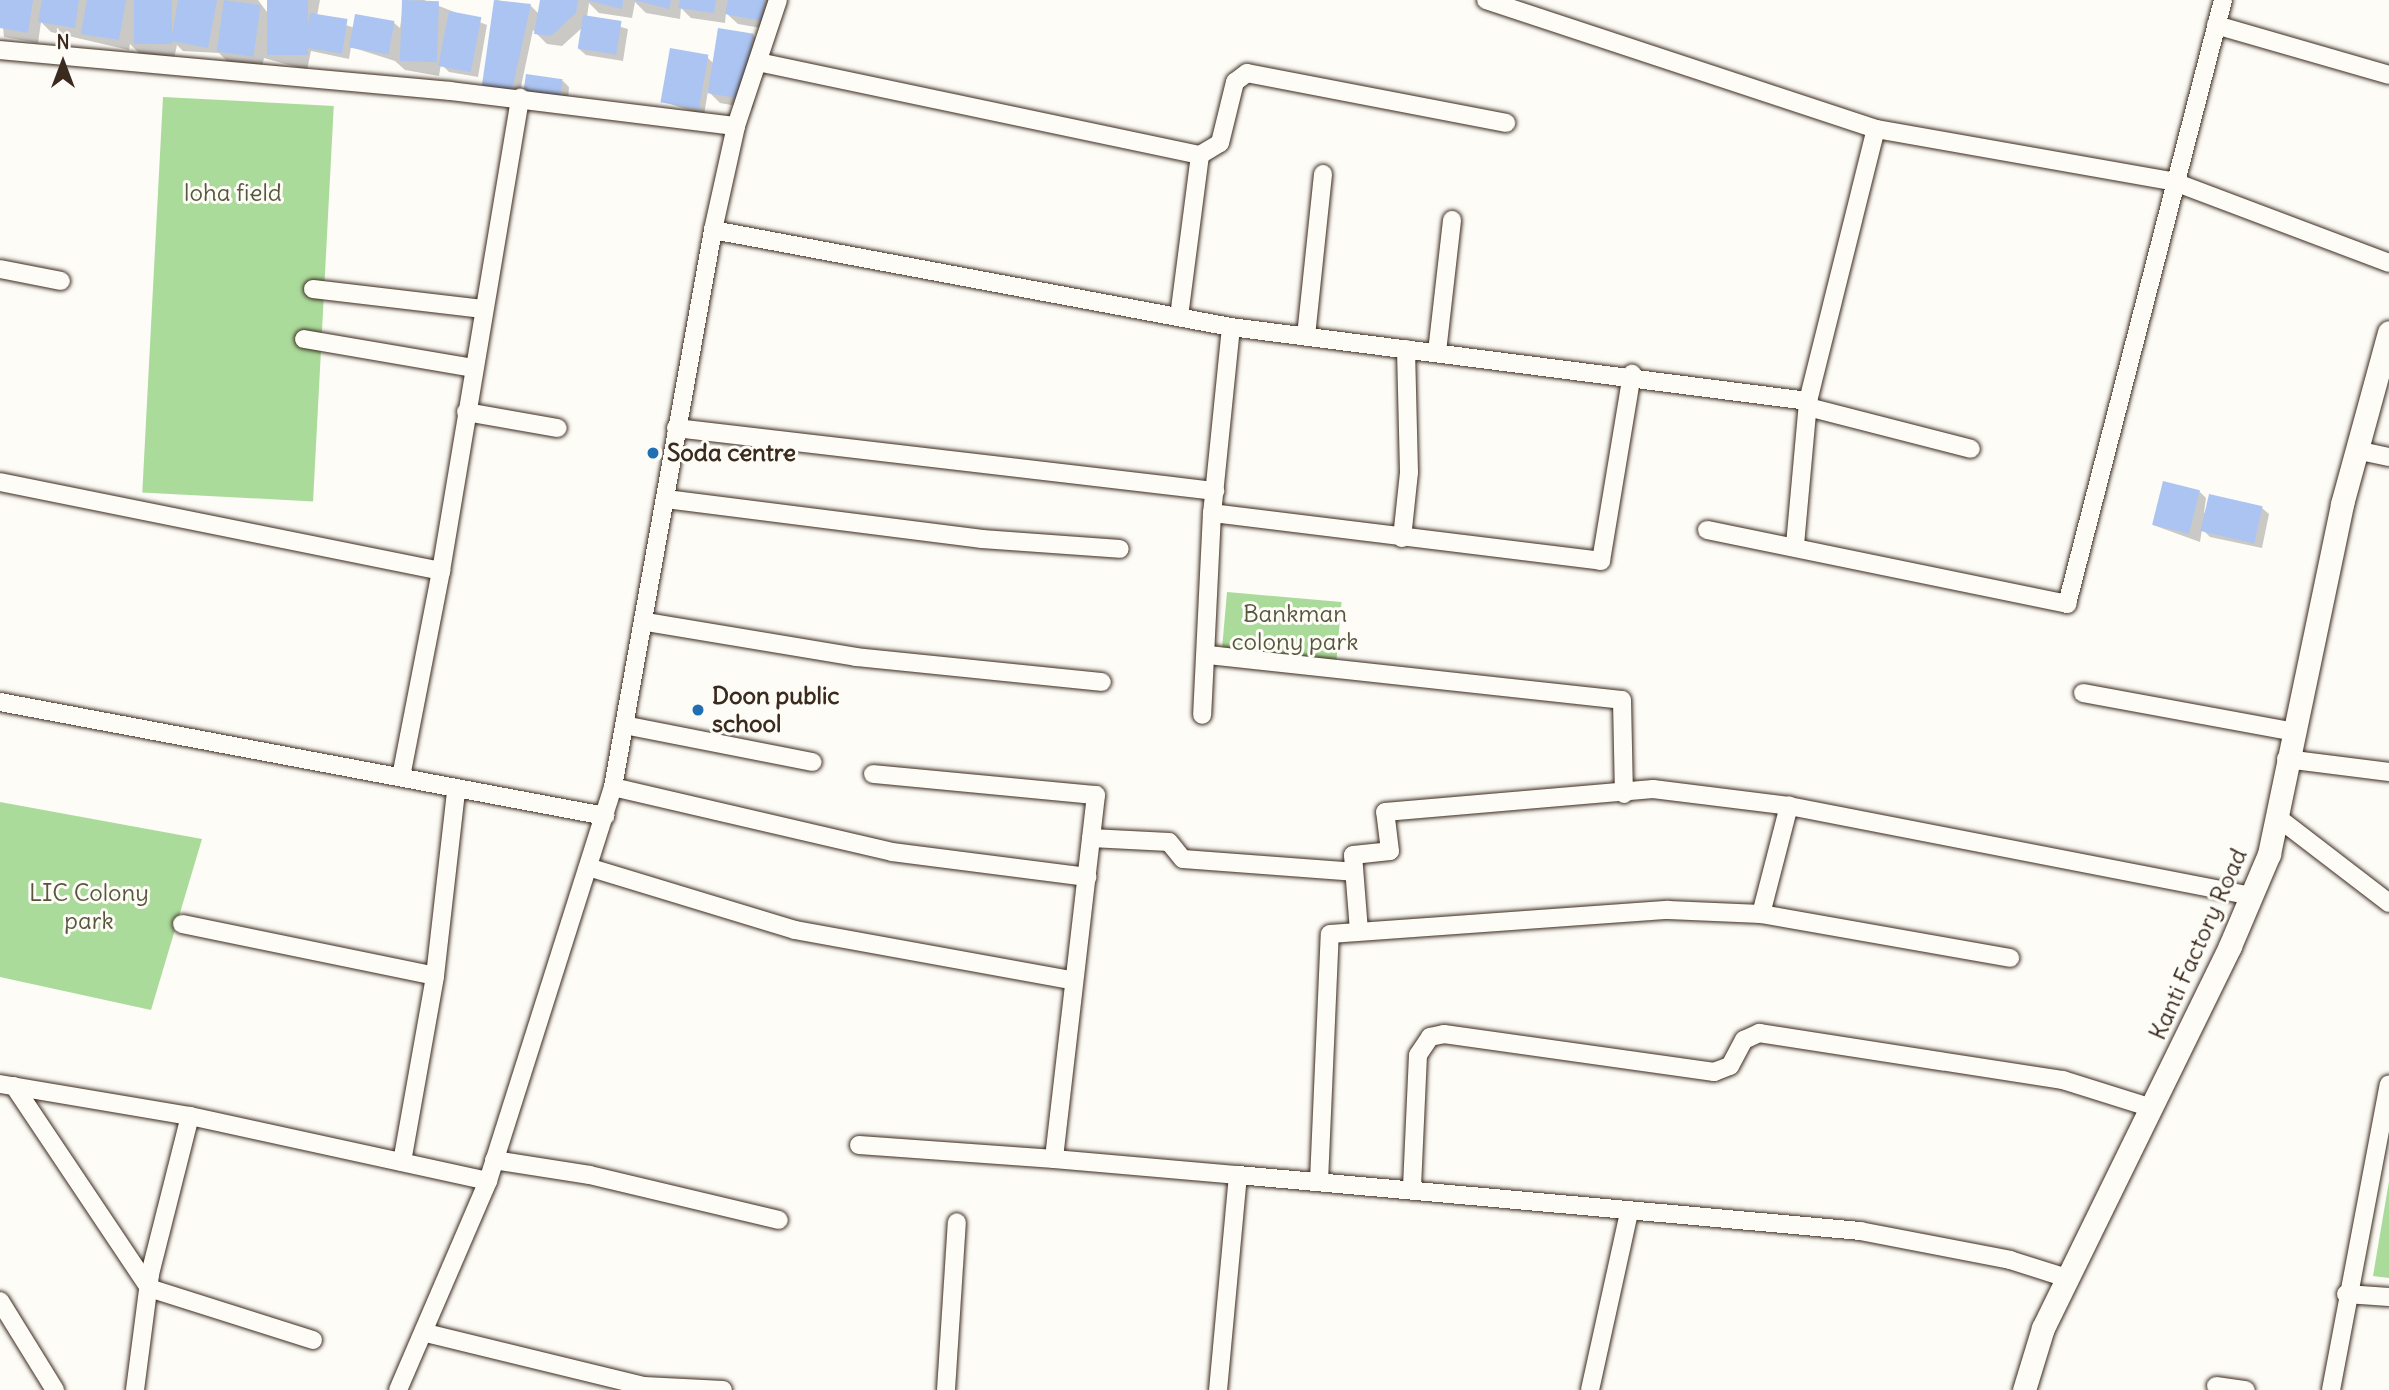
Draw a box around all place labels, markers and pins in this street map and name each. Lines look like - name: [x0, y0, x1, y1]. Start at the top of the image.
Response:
- place label: Soda centre: [667, 439, 796, 467]
- marker: Soda centre: [645, 445, 661, 461]
- place label: Doon public school: [712, 682, 840, 738]
- marker: Doon public school: [690, 702, 706, 718]

